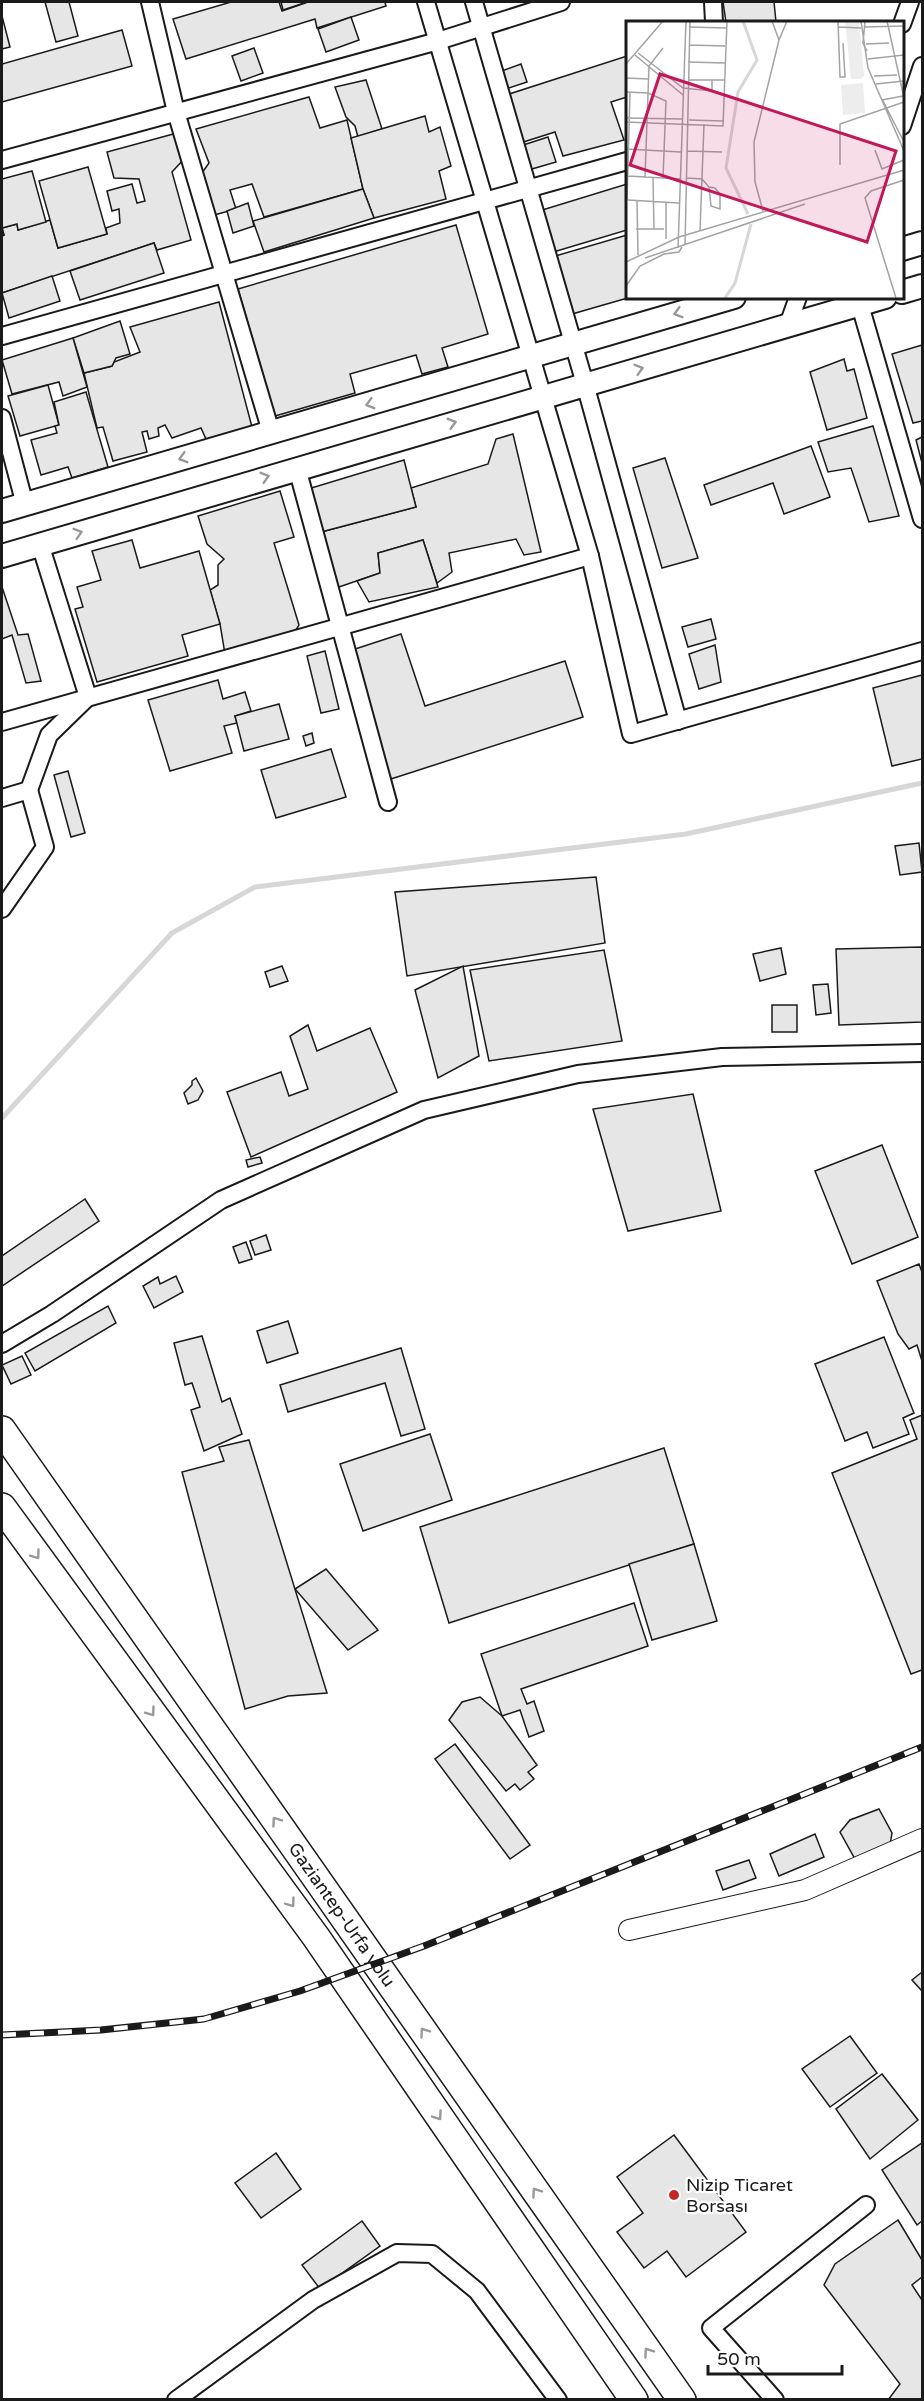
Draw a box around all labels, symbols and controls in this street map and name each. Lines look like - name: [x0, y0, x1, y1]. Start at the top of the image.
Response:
- inset map: [626, 21, 903, 298]
- one-way arrow: [673, 306, 684, 318]
- one-way arrow: [633, 364, 644, 376]
- one-way arrow: [365, 397, 376, 409]
- one-way arrow: [446, 418, 457, 430]
- one-way arrow: [178, 451, 189, 463]
- one-way arrow: [259, 472, 270, 484]
- one-way arrow: [72, 528, 83, 540]
- one-way arrow: [29, 1548, 40, 1559]
- one-way arrow: [144, 1706, 155, 1717]
- one-way arrow: [272, 1817, 283, 1828]
- street label: Gaziantep-Urfa yolu: [284, 1838, 400, 1991]
- one-way arrow: [284, 1897, 295, 1908]
- one-way arrow: [420, 2028, 431, 2039]
- one-way arrow: [431, 2109, 442, 2120]
- place label: Nizip Ticaret Borsası: [686, 2174, 793, 2217]
- one-way arrow: [532, 2188, 543, 2199]
- marker: Nizip Ticaret Borsası: [667, 2188, 681, 2202]
- scale bar: [708, 2338, 842, 2376]
- one-way arrow: [644, 2347, 655, 2358]
- text: 50 m: [717, 2348, 761, 2370]

